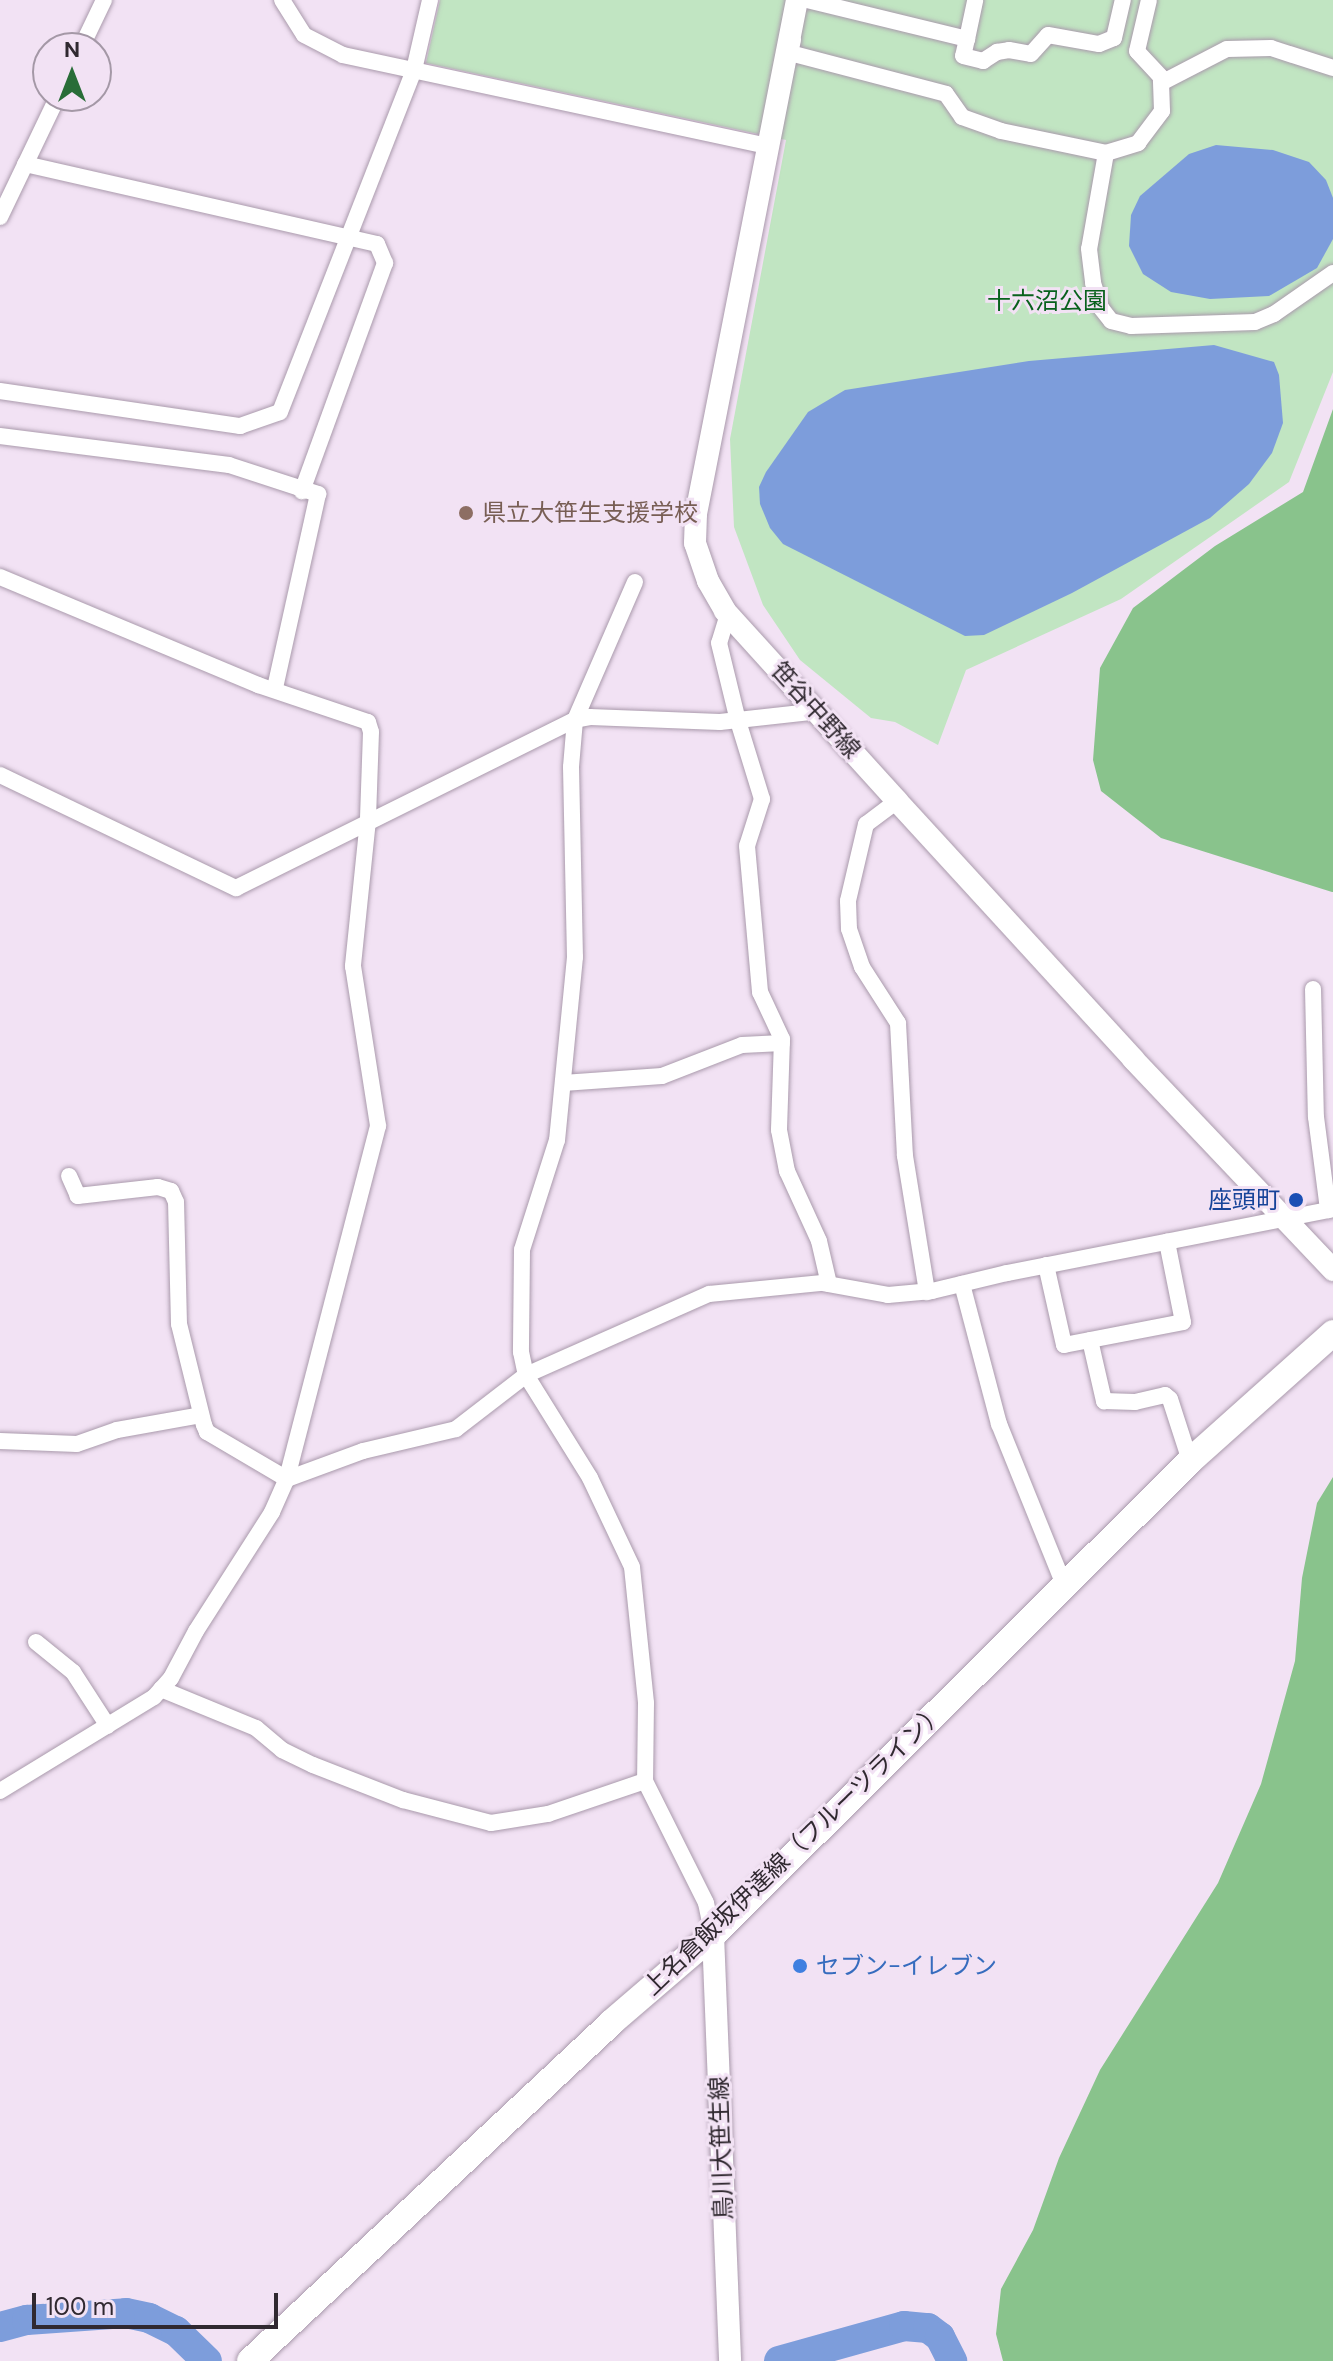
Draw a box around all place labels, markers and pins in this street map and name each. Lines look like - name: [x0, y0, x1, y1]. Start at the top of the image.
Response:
- place label: 県立大笹生支援学校: [482, 499, 698, 527]
- marker: 県立大笹生支援学校: [457, 504, 475, 522]
- place label: 座頭町: [1208, 1186, 1280, 1214]
- marker: 座頭町: [1287, 1191, 1305, 1209]
- place label: セブン-イレブン: [816, 1952, 997, 1980]
- marker: セブン-イレブン: [791, 1957, 809, 1975]

